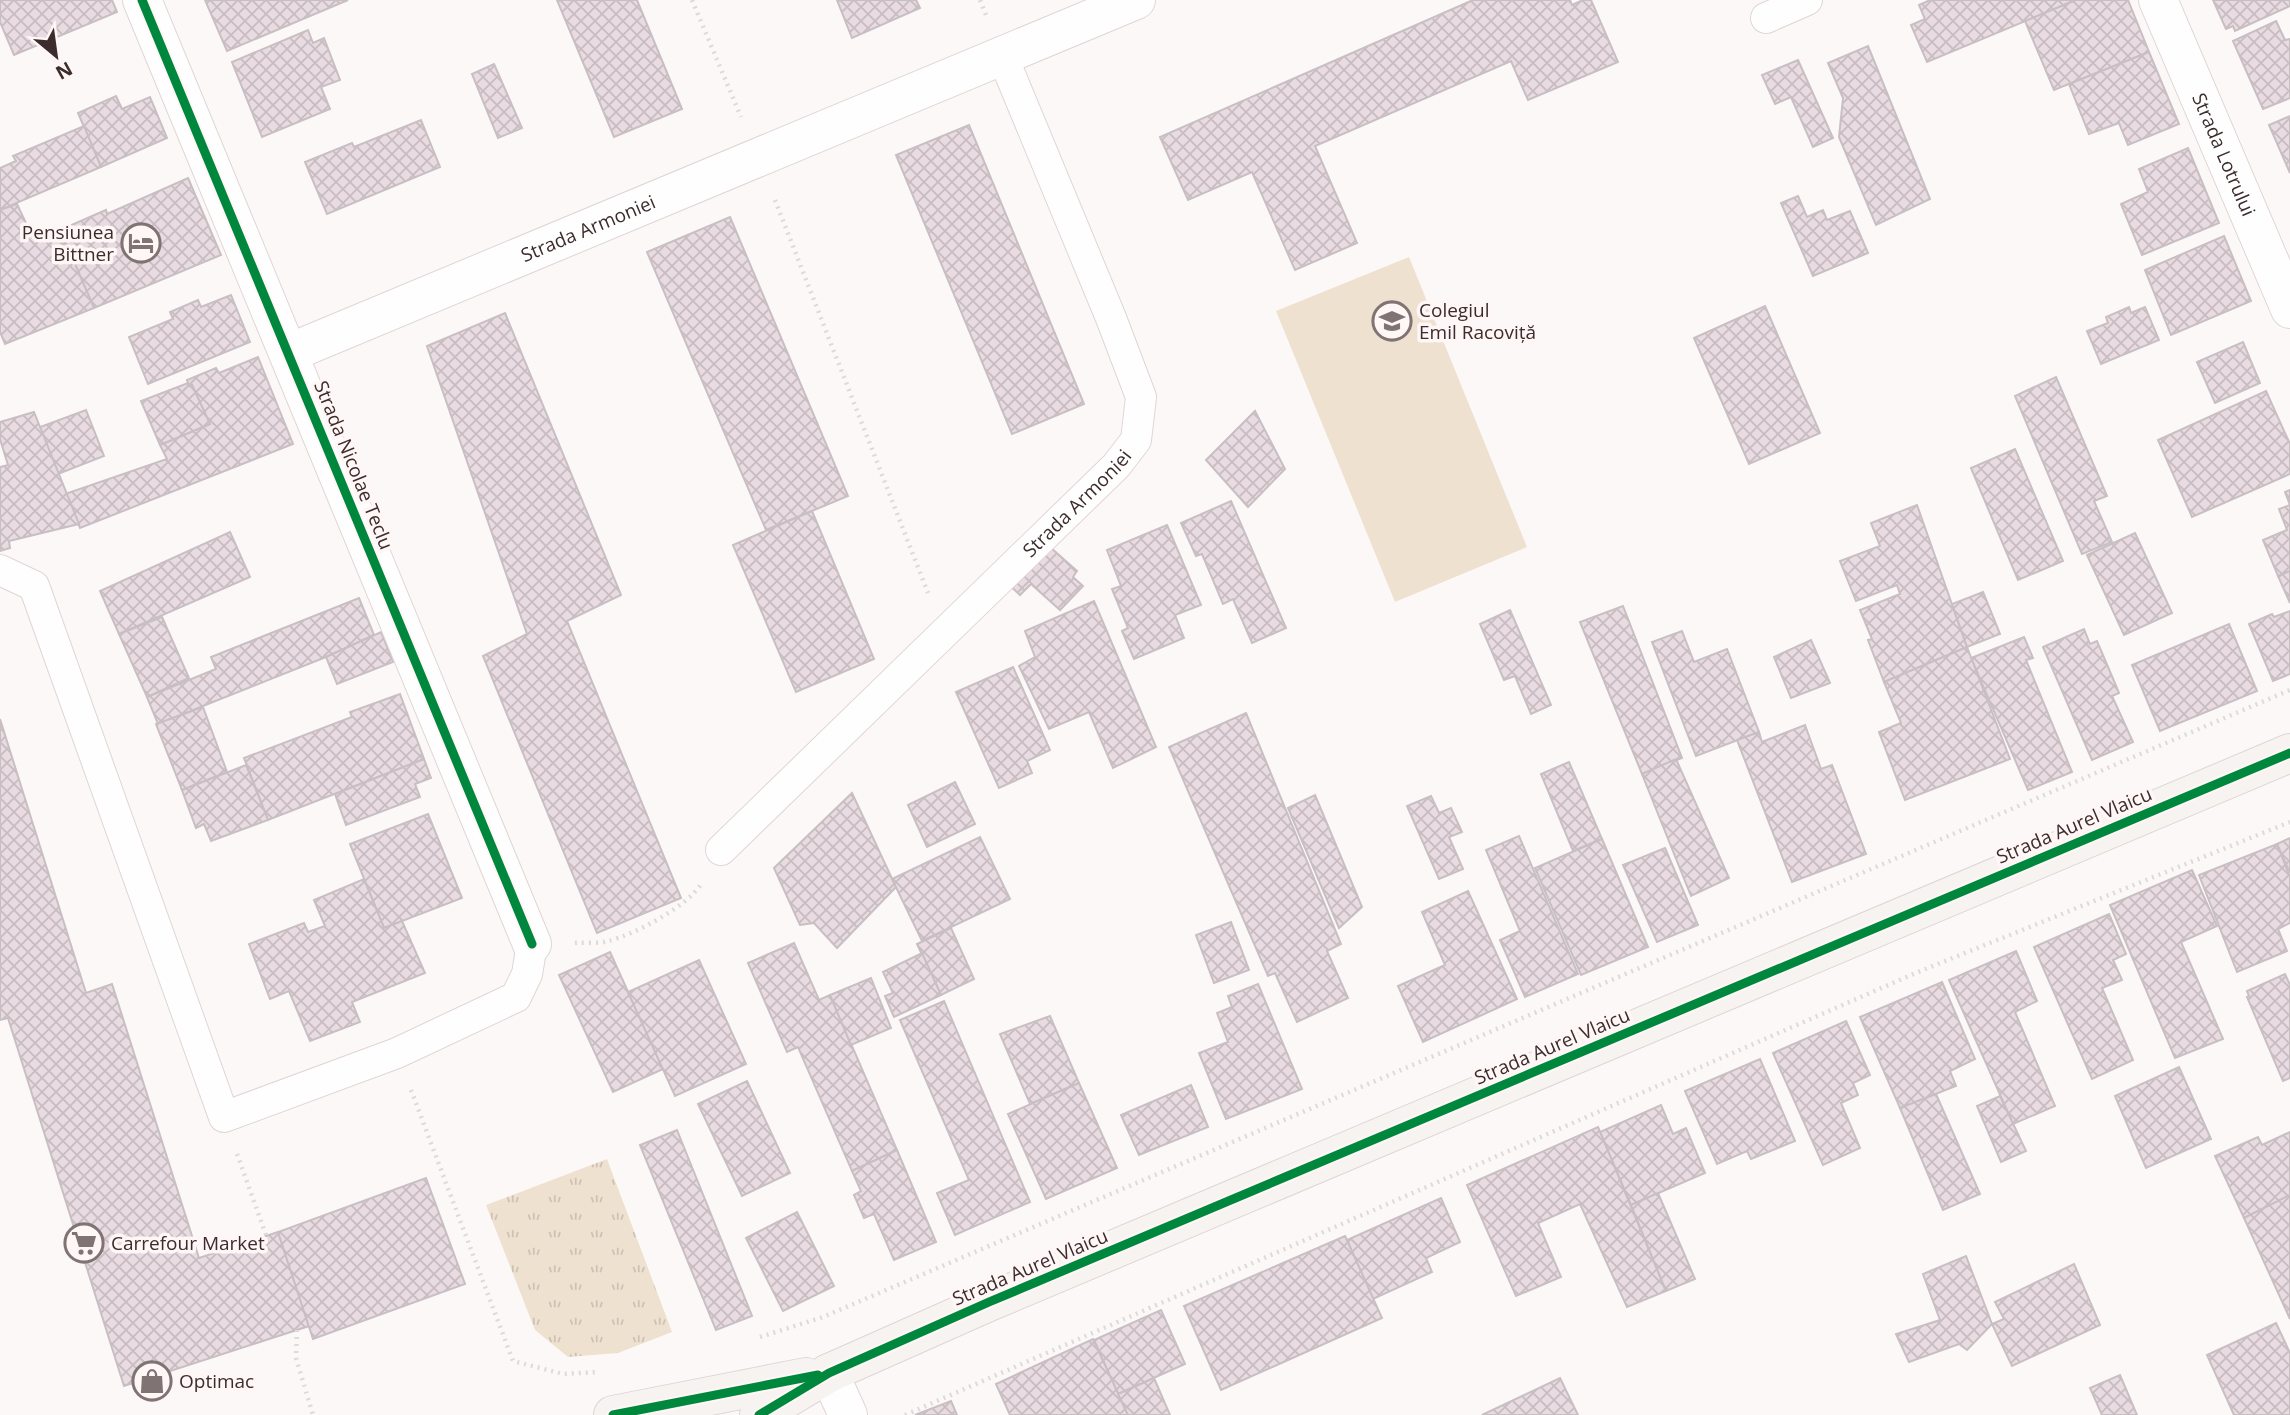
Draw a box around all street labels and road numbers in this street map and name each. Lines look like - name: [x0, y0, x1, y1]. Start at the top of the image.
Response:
- street label: Strada Lotrului: [2186, 89, 2262, 220]
- street label: Strada Armoniei: [517, 189, 659, 268]
- street label: Strada Nicolae Teclu: [308, 377, 400, 553]
- street label: Strada Armoniei: [1017, 444, 1137, 563]
- street label: Strada Aurel Vlaicu: [1992, 780, 2156, 870]
- street label: Strada Aurel Vlaicu: [1470, 1001, 1634, 1091]
- street label: Strada Aurel Vlaicu: [948, 1222, 1112, 1312]

